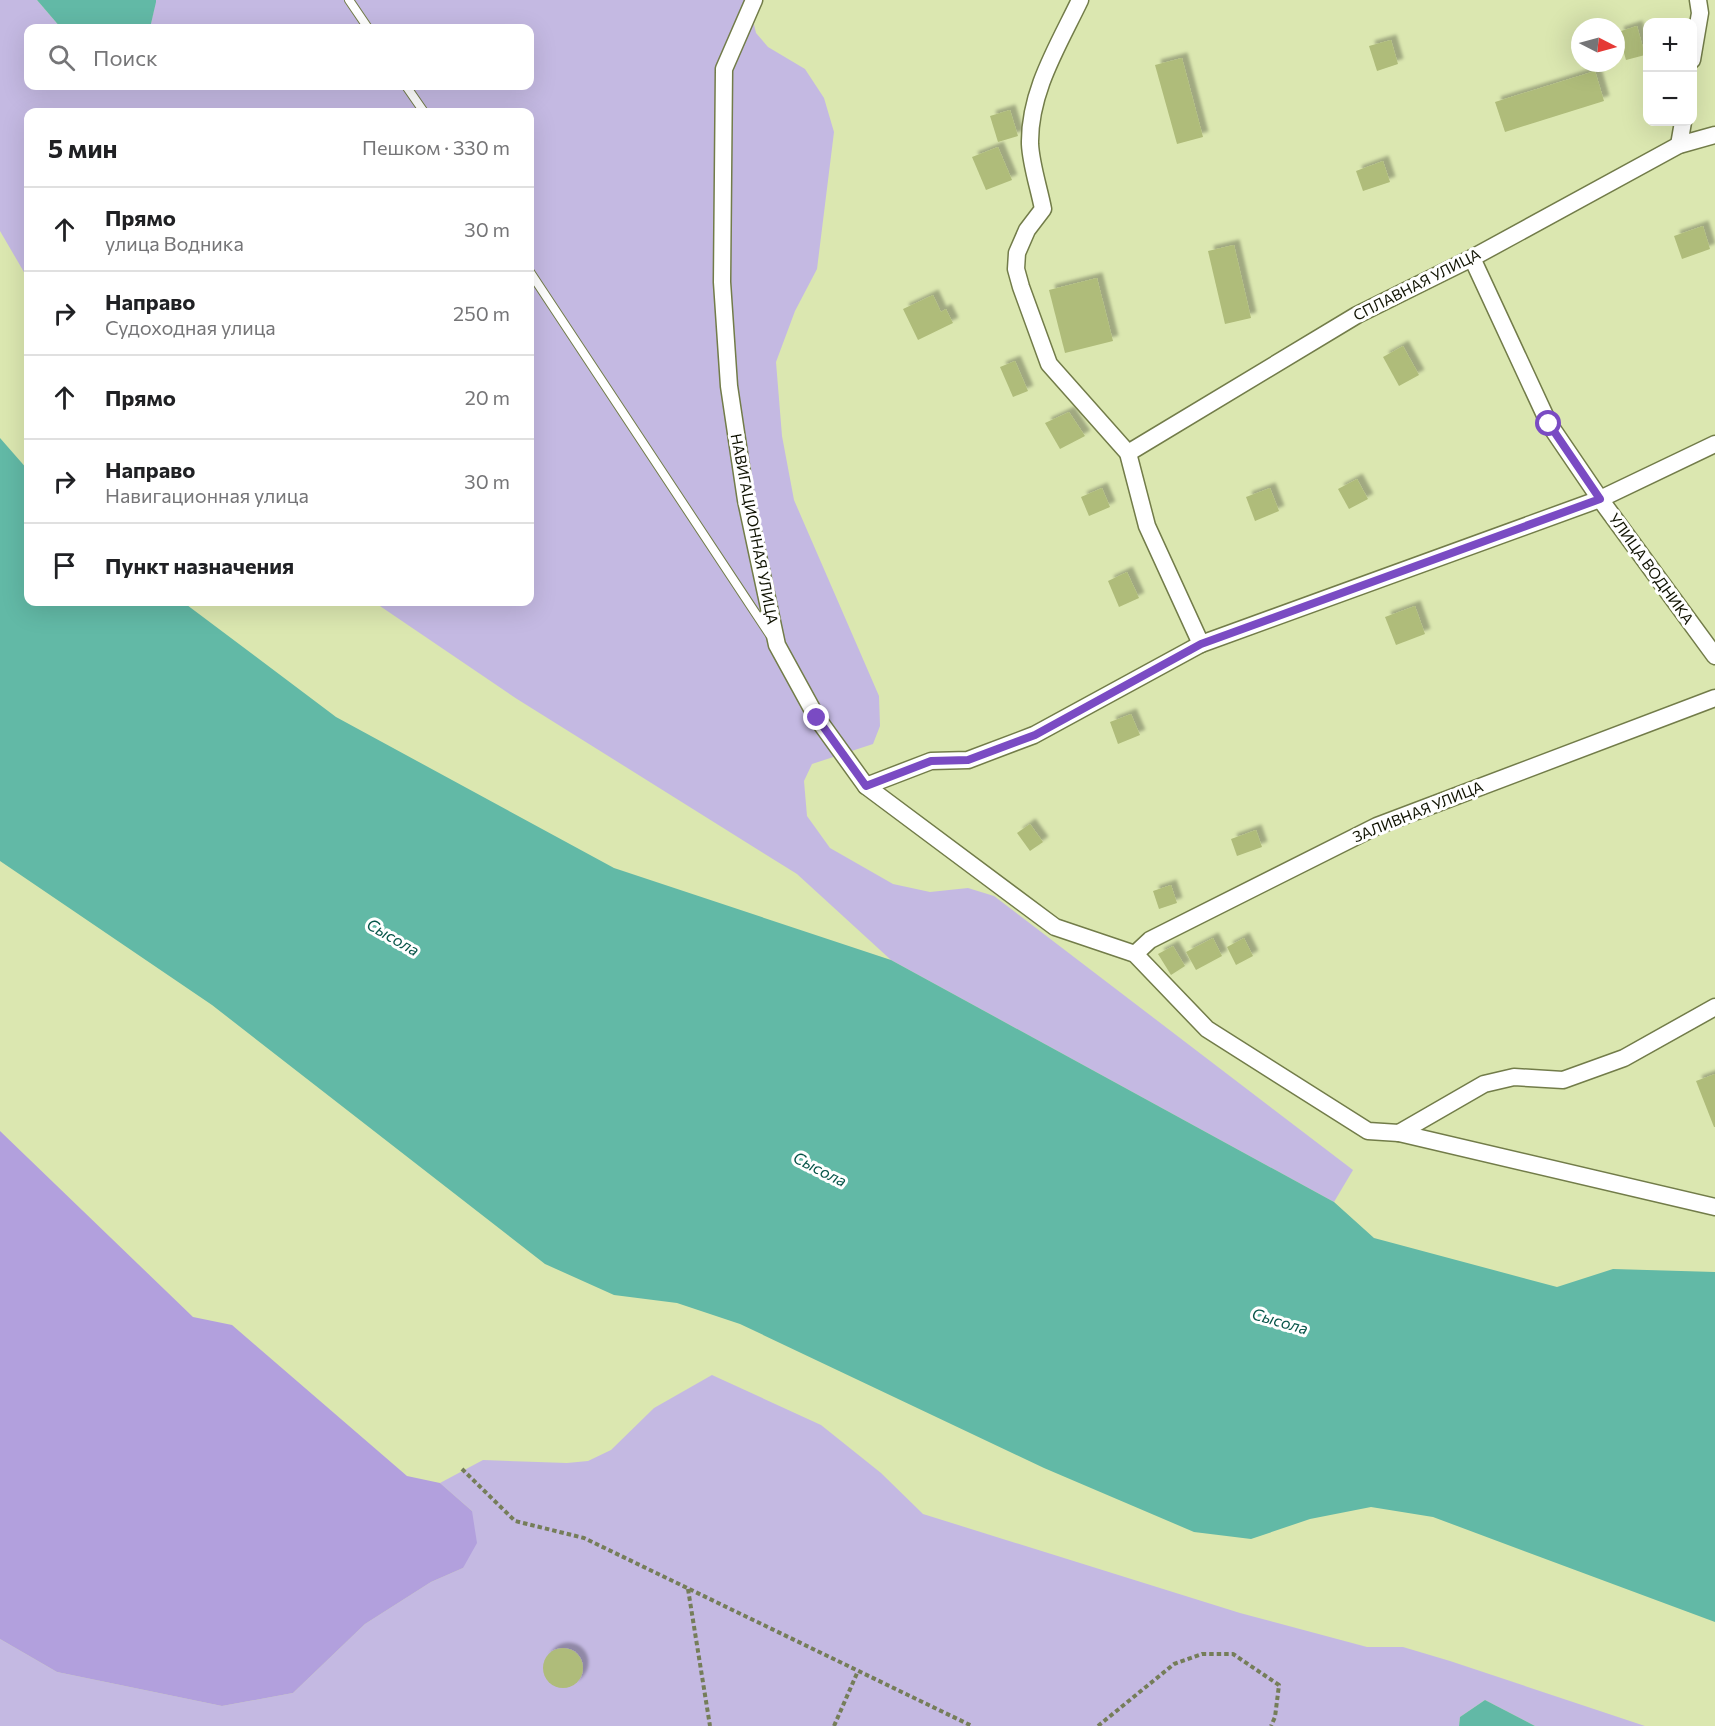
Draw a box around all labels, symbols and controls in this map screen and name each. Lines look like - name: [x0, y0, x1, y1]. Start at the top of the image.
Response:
- north arrow: [1571, 18, 1625, 72]
- map controls: [1643, 18, 1697, 126]
- button: +: [1643, 18, 1697, 72]
- search box: [24, 24, 534, 90]
- icon: search: [45, 41, 78, 74]
- text: Поиск: [93, 44, 158, 71]
- button: −: [1643, 72, 1697, 126]
- text: 5 мин: [48, 132, 118, 163]
- text: Пешком · 330 m: [362, 135, 510, 159]
- text: Прямо: [105, 204, 176, 231]
- icon: ahead: [48, 213, 81, 246]
- text: 30 m: [464, 217, 510, 241]
- text: улица Водника: [105, 231, 244, 255]
- street label: СПЛАВНАЯ УЛИЦА: [1350, 244, 1483, 324]
- text: Направо: [105, 288, 195, 315]
- icon: right: [48, 297, 81, 330]
- text: 250 m: [453, 301, 510, 325]
- text: Судоходная улица: [105, 315, 276, 339]
- icon: ahead: [48, 381, 81, 414]
- text: Прямо: [105, 384, 176, 411]
- text: 20 m: [465, 385, 510, 409]
- route start: [1535, 410, 1561, 436]
- street label: НАВИГАЦИОННАЯ УЛИЦА: [728, 432, 782, 626]
- text: Направо: [105, 456, 195, 483]
- icon: right: [48, 465, 81, 498]
- text: 30 m: [464, 469, 510, 493]
- text: Навигационная улица: [105, 483, 309, 507]
- street label: УЛИЦА ВОДНИКА: [1606, 510, 1698, 627]
- icon: arrive: [48, 549, 81, 582]
- text: Пункт назначения: [105, 552, 294, 579]
- route end: [803, 704, 829, 730]
- street label: ЗАЛИВНАЯ УЛИЦА: [1350, 777, 1485, 845]
- water label: Сысола: [364, 914, 423, 959]
- water label: Сысола: [790, 1147, 850, 1190]
- water label: Сысола: [1250, 1303, 1310, 1338]

